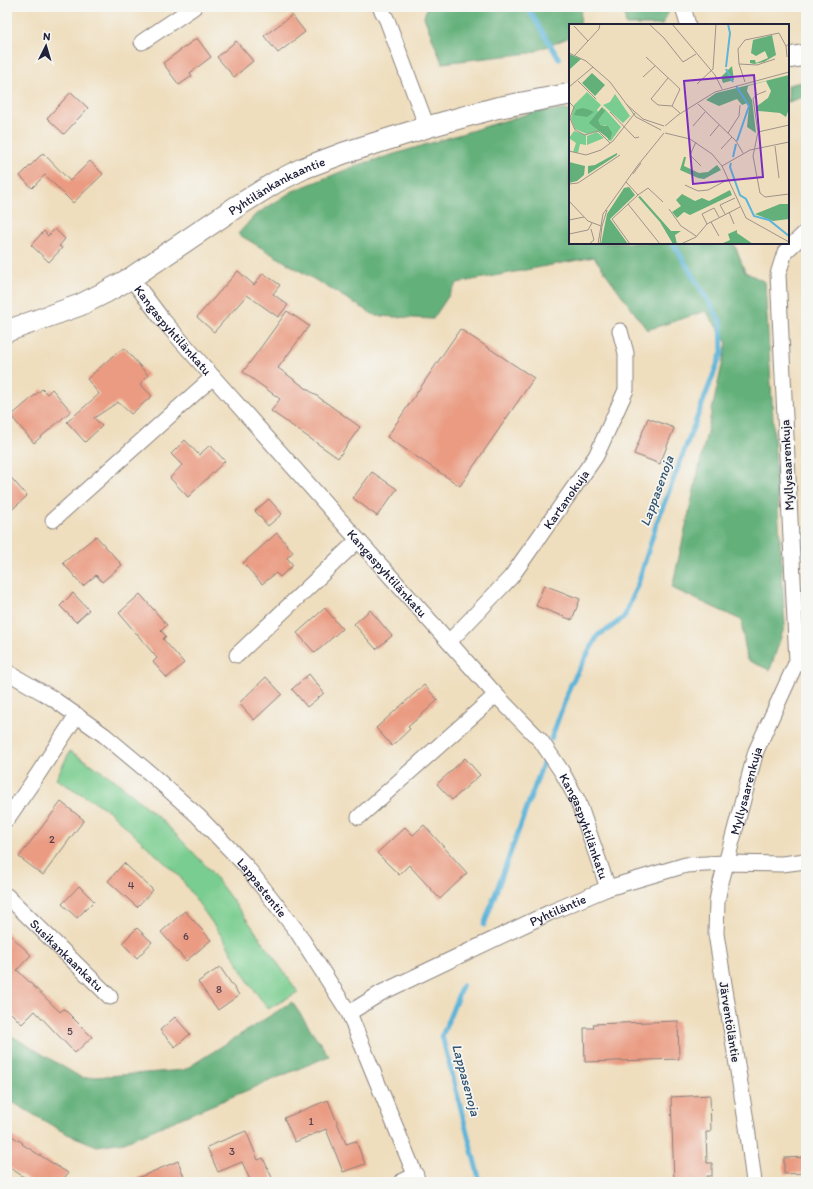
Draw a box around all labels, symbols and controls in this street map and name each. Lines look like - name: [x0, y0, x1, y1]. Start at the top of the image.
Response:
- inset map: [569, 24, 789, 244]
- north arrow: [26, 26, 66, 66]
- text: N: [43, 30, 51, 43]
- street label: Pyhtilänkankaantie: [225, 153, 327, 218]
- street label: Kangaspyhtilänkatu: [131, 282, 215, 378]
- street label: Myllysaarenkuja: [777, 419, 797, 511]
- water label: Lappasenoja: [636, 452, 678, 529]
- street label: Kartanokuja: [540, 466, 592, 532]
- street label: Kangaspyhtilänkatu: [344, 526, 431, 620]
- street label: Myllysaarenkuja: [726, 743, 765, 836]
- street label: Kangaspyhtilänkatu: [557, 771, 612, 881]
- house number: 2: [49, 833, 55, 846]
- street label: Lappastentie: [234, 854, 290, 920]
- house number: 4: [128, 879, 135, 892]
- street label: Pyhtiläntie: [527, 891, 588, 929]
- street label: Susikankaankatu: [27, 916, 107, 994]
- house number: 6: [183, 930, 189, 943]
- street label: Järventöläntie: [716, 981, 744, 1063]
- house number: 8: [216, 983, 222, 996]
- house number: 5: [67, 1025, 73, 1038]
- water label: Lappasenoja: [448, 1042, 484, 1119]
- house number: 1: [308, 1115, 314, 1128]
- house number: 3: [229, 1145, 235, 1158]

